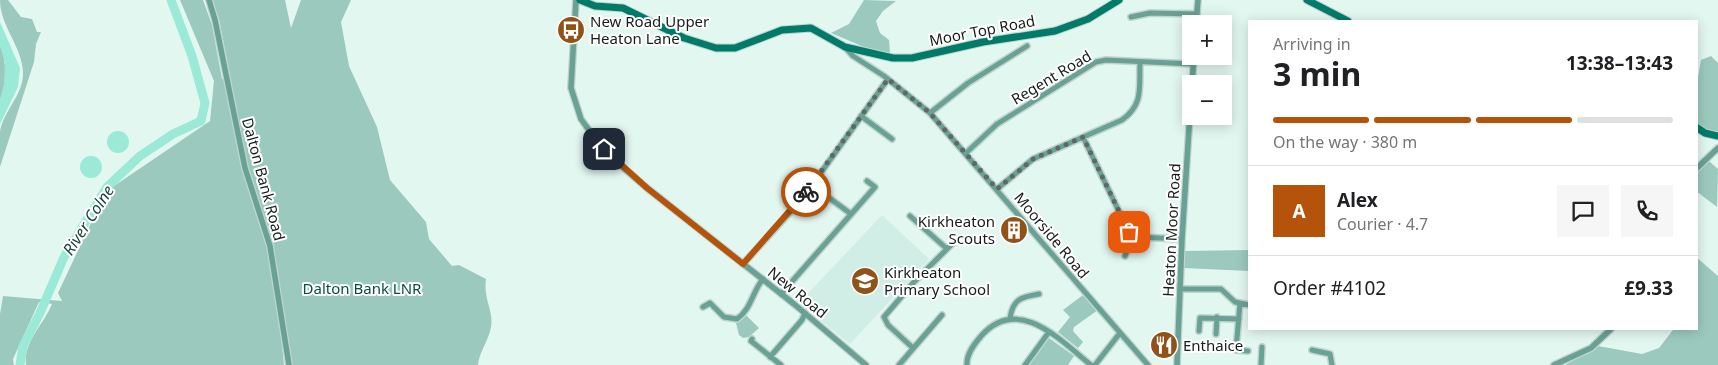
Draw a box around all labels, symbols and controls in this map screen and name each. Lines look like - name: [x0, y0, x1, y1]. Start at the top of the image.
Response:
- street label: Moor Top Road: [927, 10, 1037, 50]
- place label: New Road Upper Heaton Lane: [590, 11, 709, 48]
- bus stop icon: New Road Upper Heaton Lane: [556, 15, 586, 45]
- map controls: [1182, 15, 1232, 125]
- button: +: [1182, 15, 1232, 65]
- text: Arriving in: [1273, 33, 1351, 55]
- street label: Regent Road: [1007, 45, 1095, 109]
- text: 13:38–13:43: [1566, 50, 1673, 76]
- text: 3 min: [1273, 52, 1361, 95]
- button: −: [1182, 75, 1232, 125]
- street label: Dalton Bank Road: [238, 115, 290, 243]
- pin: [583, 128, 625, 170]
- text: On the way · 380 m: [1273, 131, 1417, 153]
- icon: home: [590, 135, 618, 163]
- street label: Heaton Moor Road: [1158, 163, 1184, 297]
- courier: [781, 167, 831, 217]
- icon: bike: [792, 178, 820, 206]
- water label: River Colne: [57, 181, 119, 259]
- button: chat: [1557, 185, 1609, 237]
- button: phone: [1621, 185, 1673, 237]
- text: Alex: [1337, 187, 1378, 213]
- street label: Moorside Road: [1010, 188, 1094, 282]
- text: A: [1292, 198, 1306, 224]
- place label: Kirkheaton Scouts: [918, 211, 995, 248]
- pin: [1108, 211, 1150, 253]
- text: Courier · 4.7: [1337, 213, 1428, 235]
- building icon: Kirkheaton Scouts: [999, 215, 1029, 245]
- icon: bag: [1115, 218, 1143, 246]
- street label: New Road: [764, 262, 832, 322]
- place label: Kirkheaton Primary School: [884, 262, 990, 299]
- school or university icon: Kirkheaton Primary School: [850, 266, 880, 296]
- text: Order #4102: [1273, 275, 1386, 301]
- text: £9.33: [1624, 275, 1673, 301]
- park label: Dalton Bank LNR: [303, 278, 422, 298]
- restaurant icon: Enthaice: [1149, 330, 1179, 360]
- place label: Enthaice: [1183, 335, 1243, 355]

